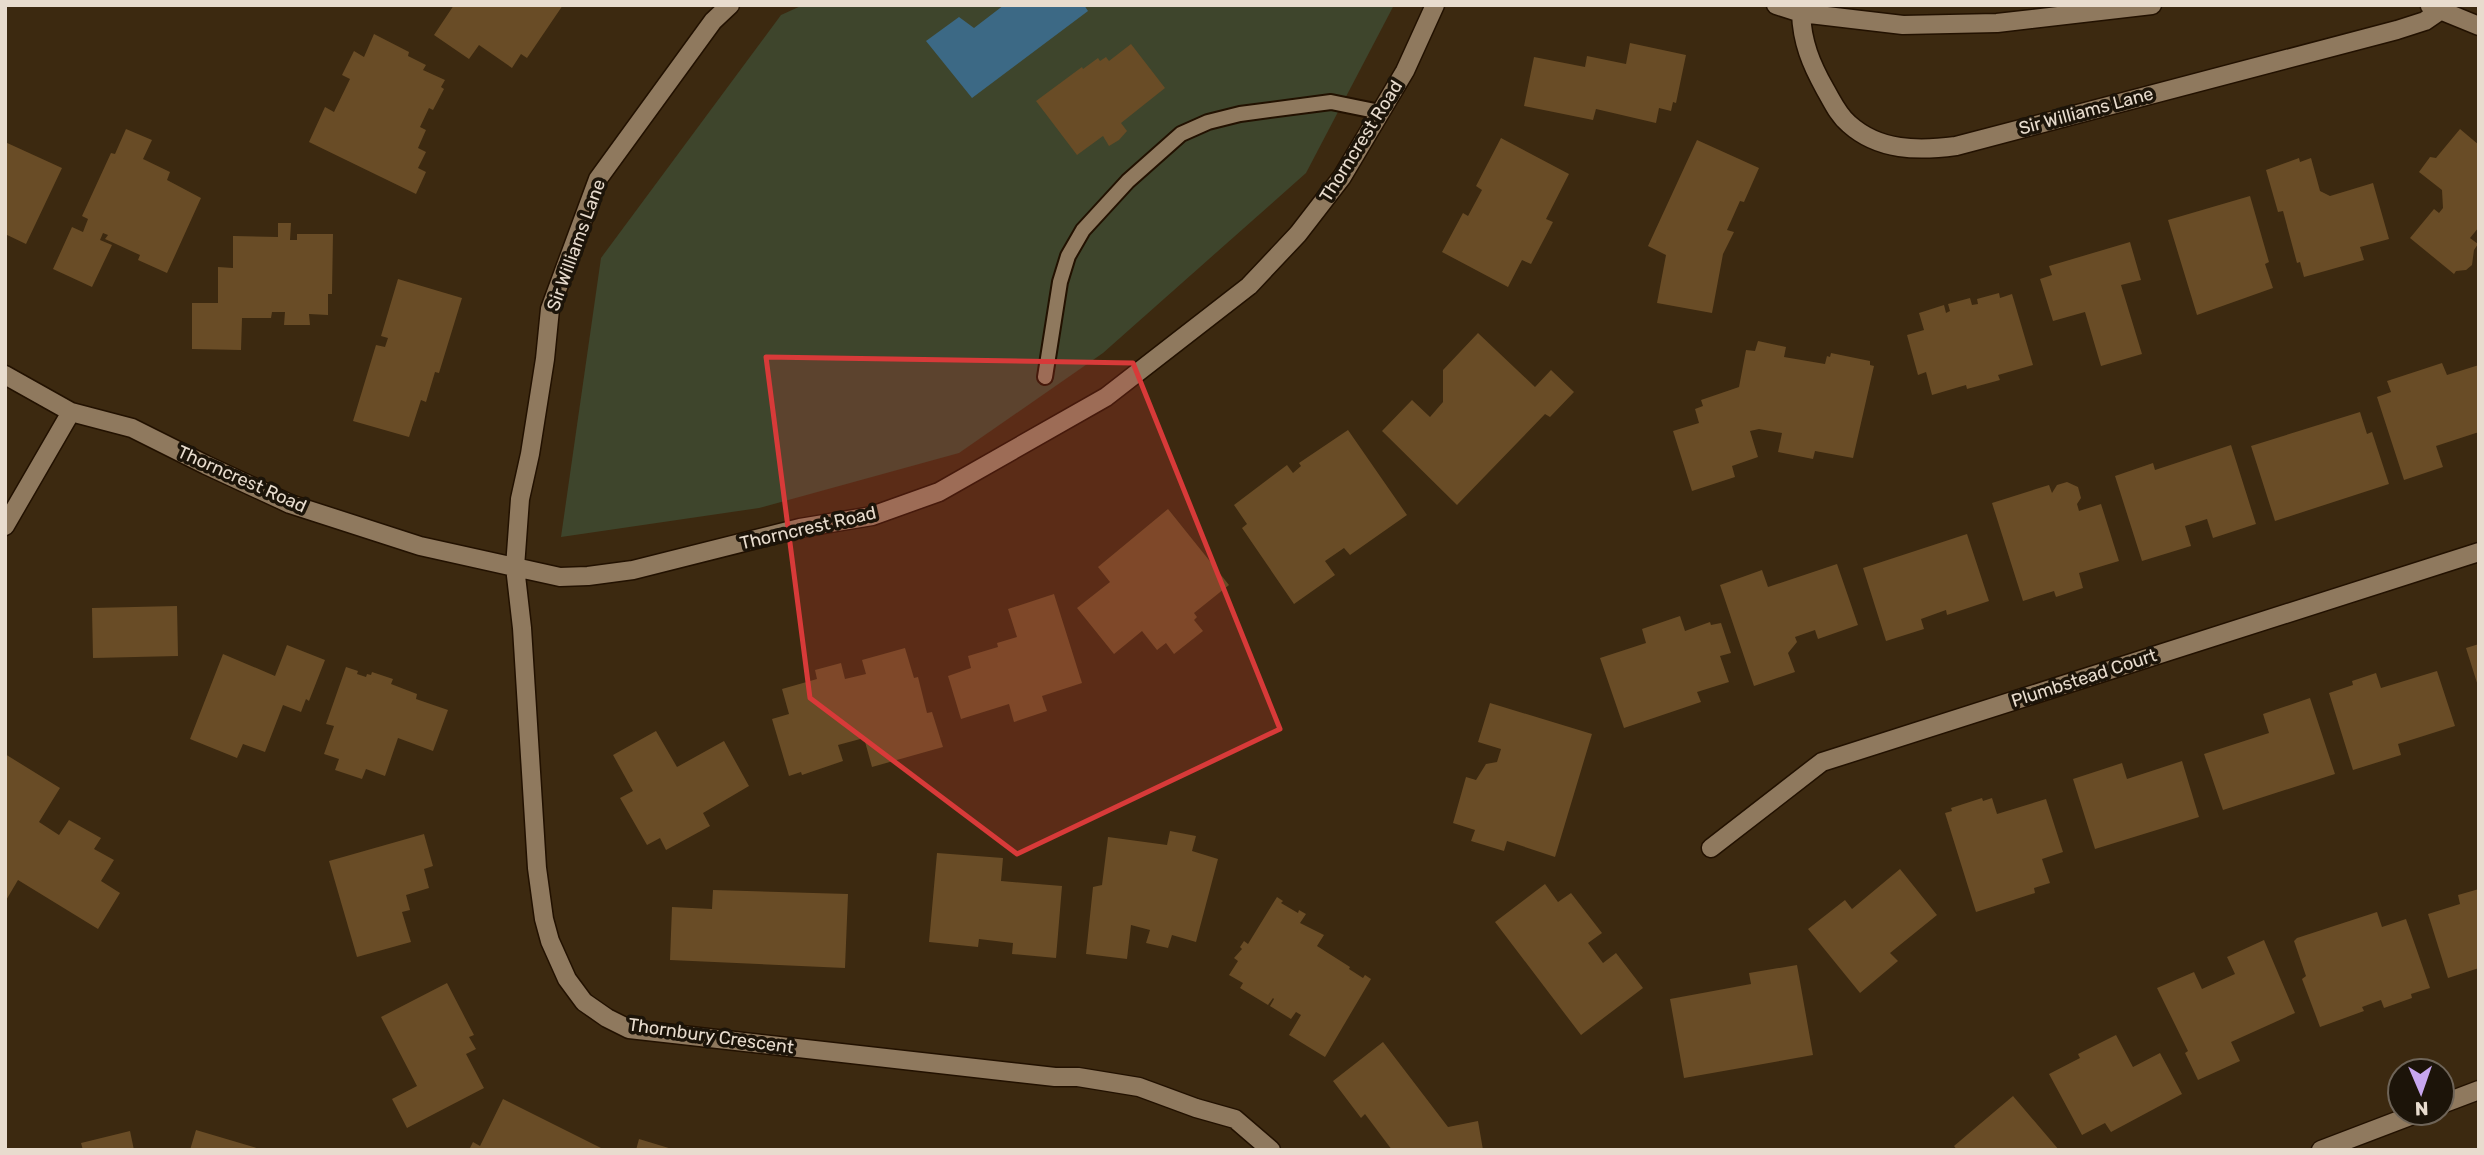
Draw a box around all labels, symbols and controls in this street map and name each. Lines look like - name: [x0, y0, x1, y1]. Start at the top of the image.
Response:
- street label: Thorncrest Road: [1315, 76, 1407, 206]
- street label: Sir Williams Lane: [2016, 82, 2156, 140]
- street label: Sir Williams Lane: [542, 176, 610, 314]
- street label: Thorncrest Road: [174, 441, 310, 517]
- street label: Thorncrest Road: [738, 502, 878, 554]
- street label: Plumbstead Court: [2008, 644, 2160, 712]
- street label: Thornbury Crescent: [627, 1013, 795, 1059]
- north arrow: [2386, 1057, 2456, 1127]
- text: N: [2414, 1097, 2429, 1120]

